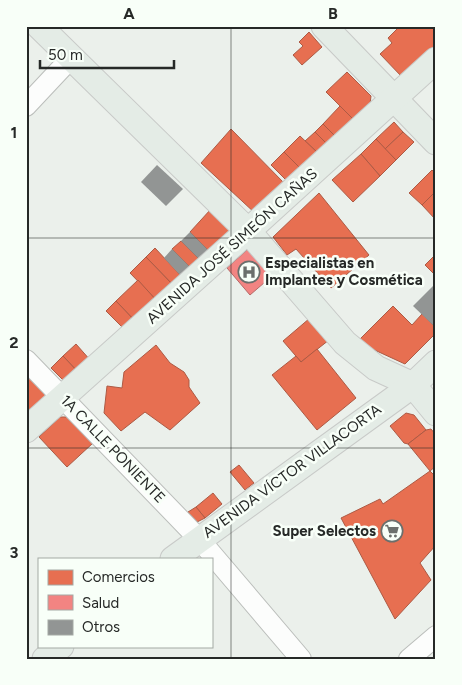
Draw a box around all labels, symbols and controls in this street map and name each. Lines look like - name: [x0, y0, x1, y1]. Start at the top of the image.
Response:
- text: A: [123, 4, 135, 23]
- text: B: [328, 4, 338, 23]
- scale bar: [40, 38, 174, 70]
- text: 50 m: [48, 46, 83, 64]
- text: 1: [11, 123, 17, 142]
- street label: AVENIDA JOSÉ SIMEÓN CAÑAS: [143, 165, 321, 327]
- place label: Especialistas en Implantes y Cosmética: [265, 254, 423, 289]
- hospital icon: Especialistas en Implantes y Cosmética: [237, 260, 261, 284]
- text: 2: [9, 333, 19, 352]
- street label: 1A CALLE PONIENTE: [57, 391, 169, 507]
- street label: AVENIDA VÍCTOR VILLACORTA: [199, 400, 385, 542]
- supermarket icon: Super Selectos: [380, 519, 404, 543]
- place label: Super Selectos: [273, 522, 376, 540]
- text: 3: [10, 543, 19, 562]
- legend: [38, 558, 212, 648]
- text: Comercios: [82, 568, 155, 586]
- text: Salud: [82, 594, 119, 612]
- text: Otros: [82, 618, 120, 636]

